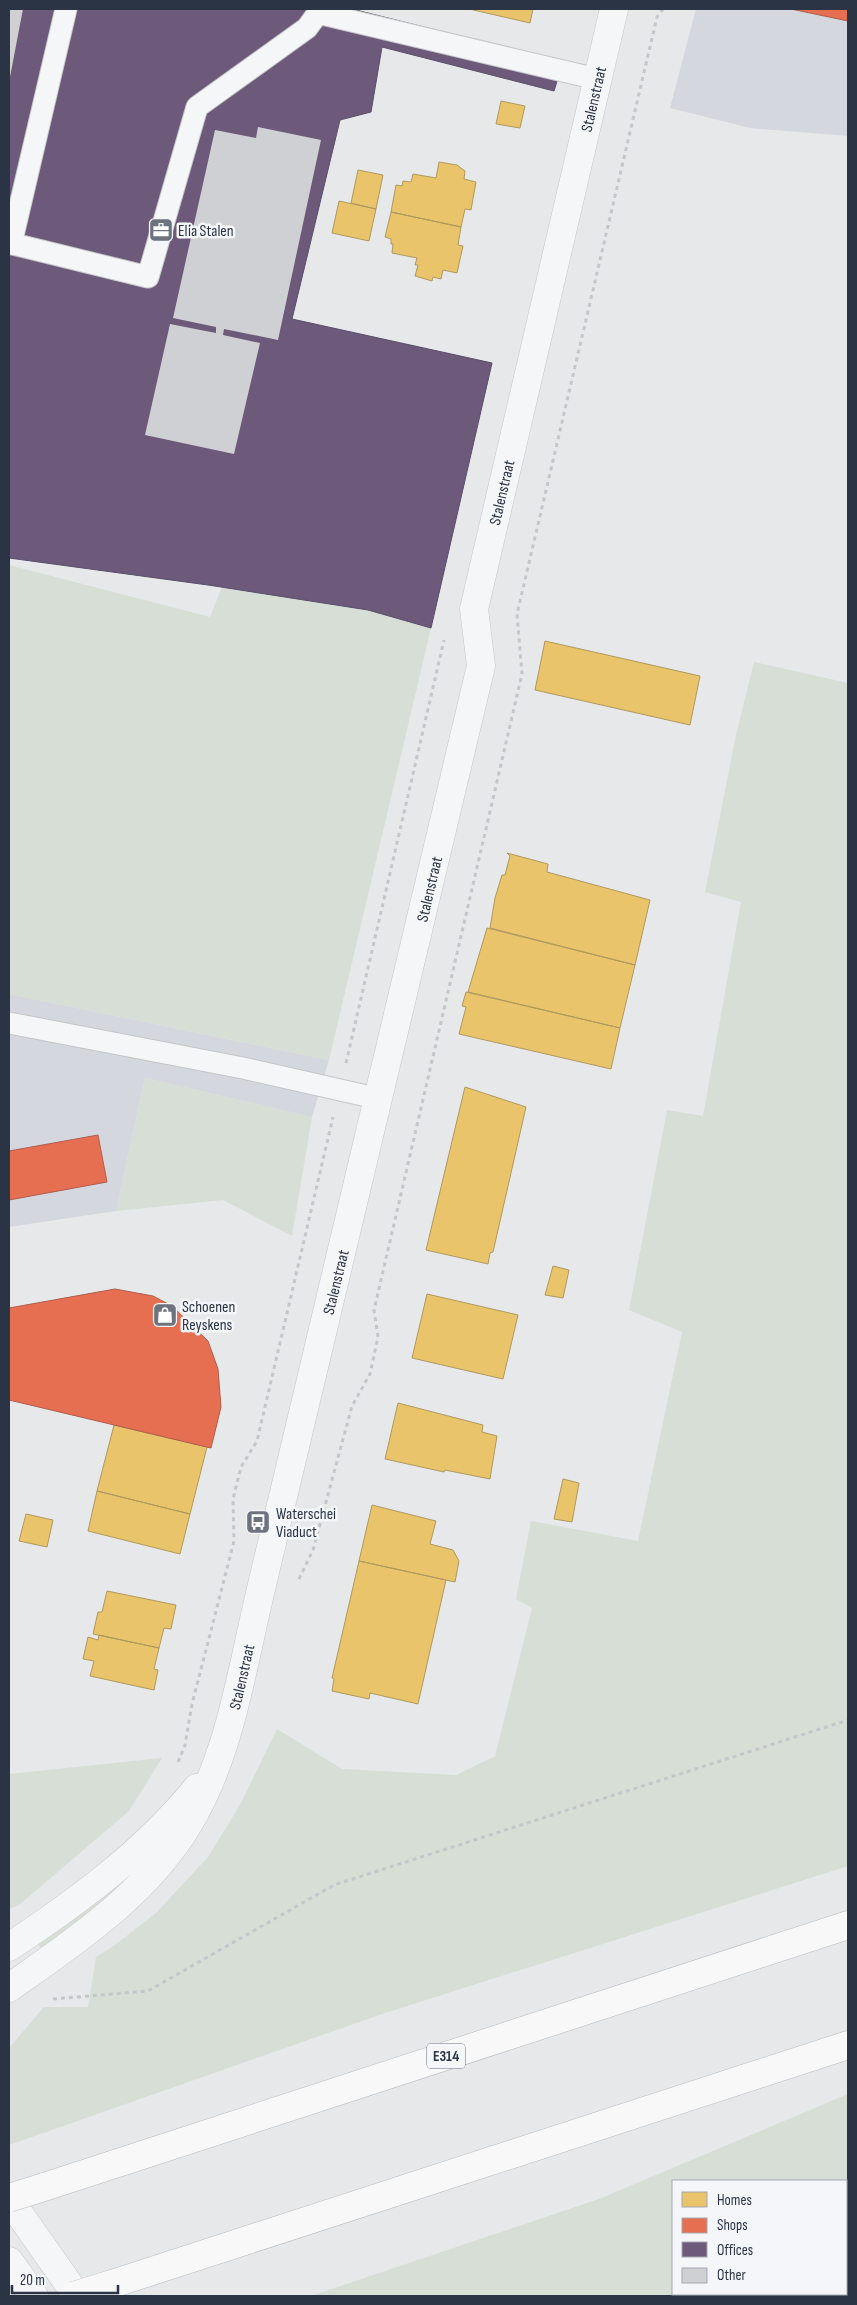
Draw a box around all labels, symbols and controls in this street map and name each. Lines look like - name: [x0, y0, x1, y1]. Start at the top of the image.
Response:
- street label: Stalenstraat: [578, 65, 611, 134]
- office icon: Elia Stalen: [148, 217, 174, 243]
- place label: Elia Stalen: [178, 222, 234, 241]
- street label: Stalenstraat: [486, 458, 519, 527]
- street label: Stalenstraat: [413, 855, 447, 924]
- street label: Stalenstraat: [320, 1248, 354, 1317]
- place label: Schoenen Reyskens: [182, 1298, 235, 1335]
- shop icon: Schoenen Reyskens: [152, 1302, 178, 1328]
- place label: Waterschei Viaduct: [276, 1505, 336, 1542]
- bus stop icon: Waterschei Viaduct: [245, 1509, 271, 1535]
- street label: Stalenstraat: [226, 1643, 259, 1712]
- road number: E314: [427, 2044, 465, 2068]
- legend: [672, 2180, 847, 2295]
- text: Homes: [717, 2191, 752, 2210]
- text: Shops: [717, 2216, 748, 2235]
- text: Offices: [717, 2241, 753, 2260]
- scale bar: [12, 2262, 119, 2294]
- text: Other: [717, 2266, 746, 2285]
- text: 20 m: [20, 2271, 45, 2290]

